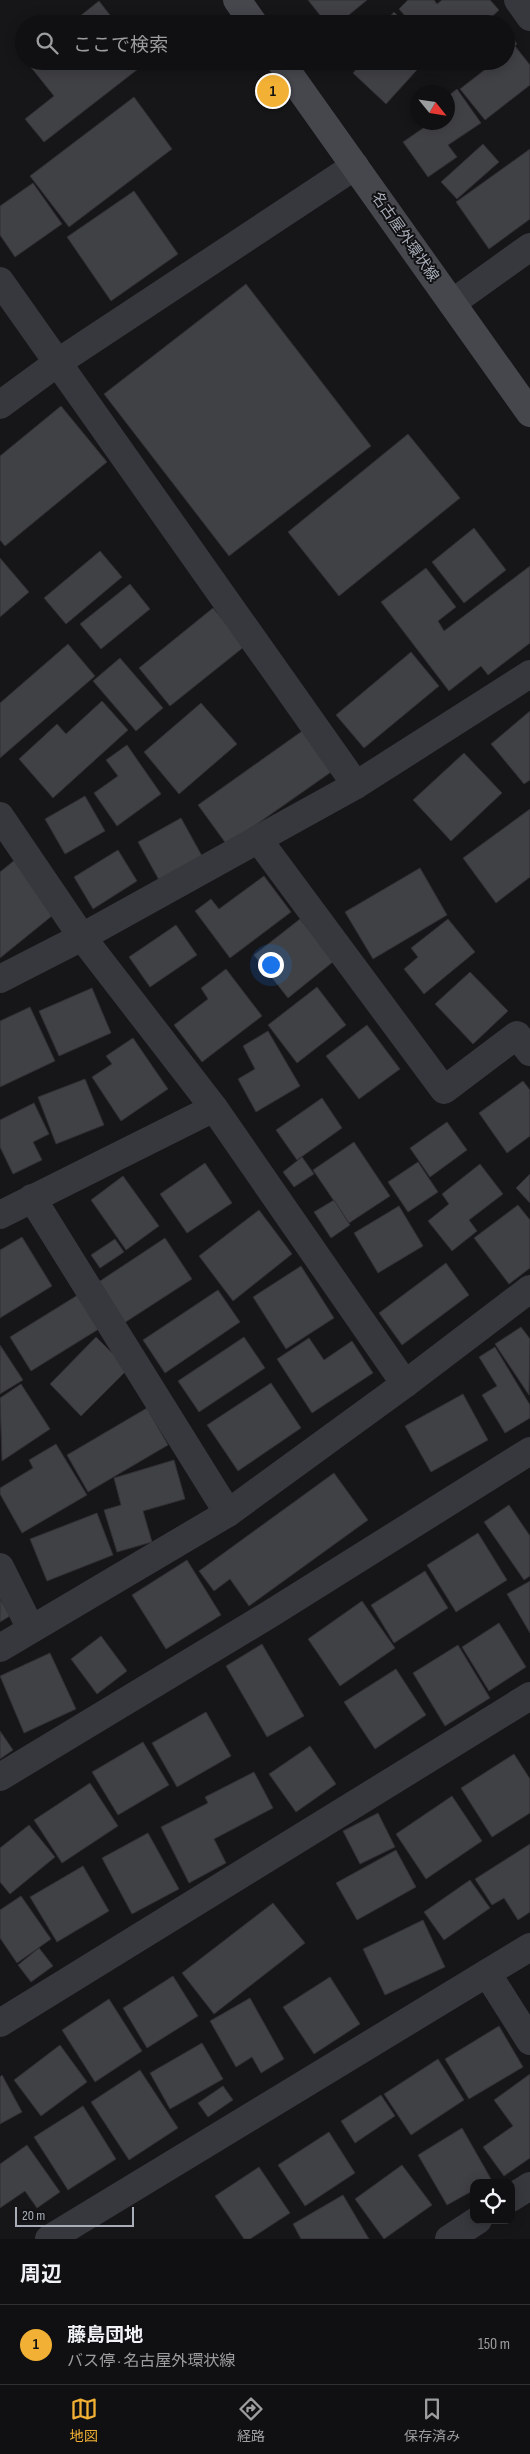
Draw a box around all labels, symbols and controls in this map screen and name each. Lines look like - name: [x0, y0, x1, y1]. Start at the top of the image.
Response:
- search box: [15, 15, 515, 70]
- icon: search: [33, 29, 61, 57]
- text: ここで検索: [73, 34, 168, 57]
- pin: 1: [257, 72, 289, 110]
- north arrow: [410, 85, 455, 130]
- street label: 名古屋外環状線: [367, 189, 443, 285]
- your location: [258, 952, 284, 978]
- map controls: [470, 2179, 515, 2224]
- button: locate: [470, 2179, 515, 2224]
- scale bar: [15, 2204, 134, 2227]
- text: 20 m: [22, 2207, 45, 2224]
- text: 周辺: [20, 2262, 62, 2287]
- text: 藤島団地: [67, 2324, 143, 2347]
- text: 1: [33, 2335, 39, 2354]
- text: 150 m: [478, 2335, 510, 2354]
- text: バス停 · 名古屋外環状線: [67, 2352, 235, 2371]
- tab: 地図: [70, 2395, 98, 2445]
- tab: 経路: [237, 2395, 265, 2445]
- tab: 保存済み: [404, 2395, 460, 2445]

